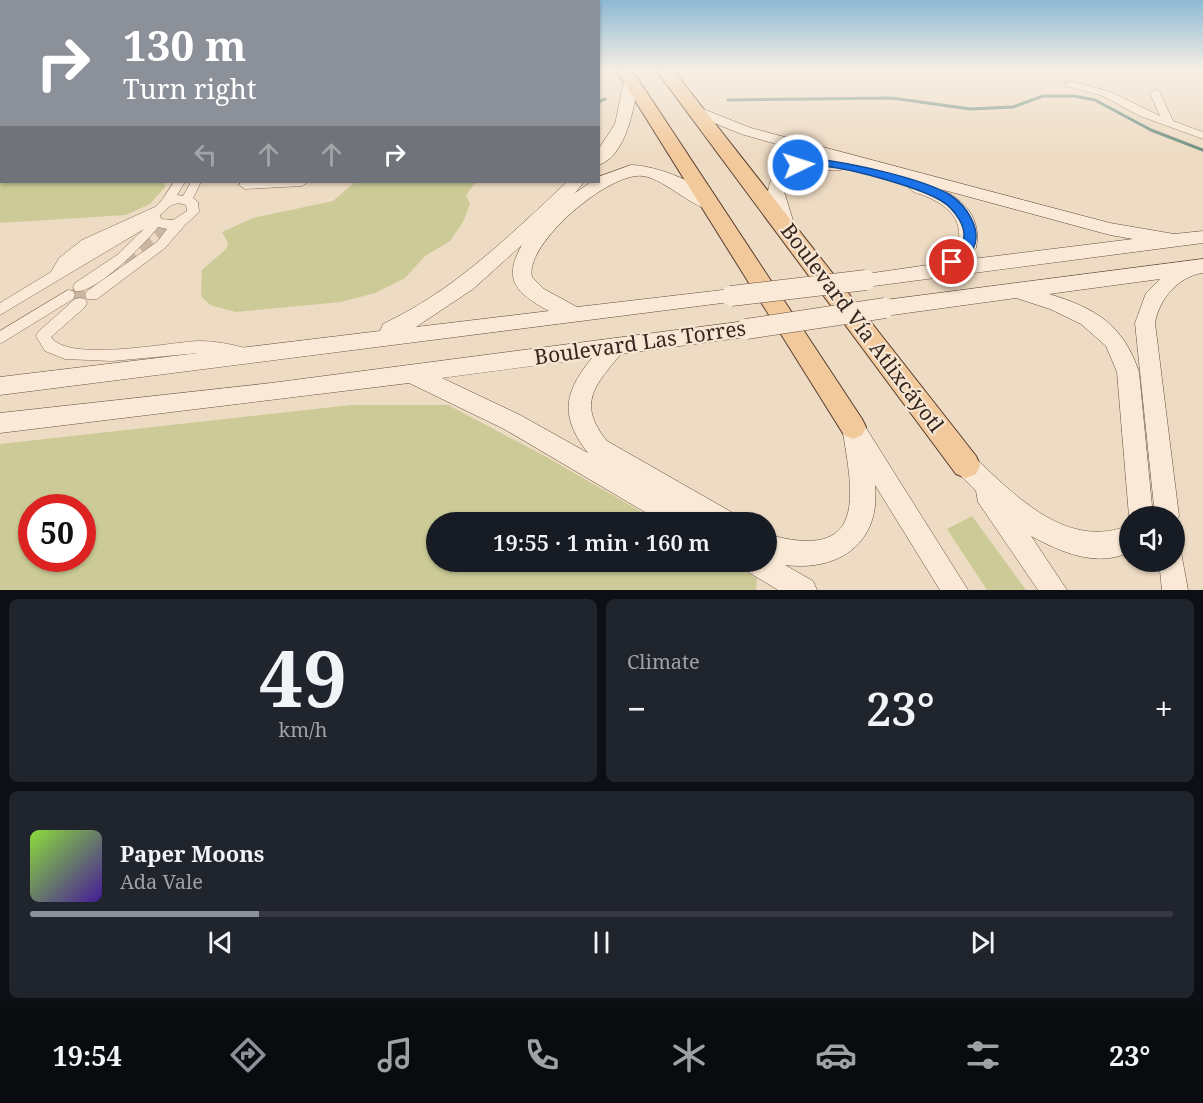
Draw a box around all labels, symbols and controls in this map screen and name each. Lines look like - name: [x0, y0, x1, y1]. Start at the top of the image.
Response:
- text: 130 m: [123, 16, 247, 73]
- icon: right: [24, 24, 102, 102]
- text: Turn right: [123, 70, 256, 107]
- position arrow: [766, 133, 830, 197]
- icon: left: [189, 138, 222, 171]
- icon: ahead: [252, 138, 285, 171]
- icon: ahead: [315, 138, 348, 171]
- icon: right: [378, 138, 411, 171]
- street label: Boulevard Vía Atlixcáyotl: [775, 217, 951, 438]
- pin: [926, 236, 977, 287]
- icon: arrive: [935, 245, 968, 278]
- street label: Boulevard Las Torres: [532, 313, 747, 371]
- speed limit sign: 50: [18, 494, 96, 572]
- map controls: [1119, 506, 1185, 572]
- button: sound: [1119, 506, 1185, 572]
- text: 19:55 · 1 min · 160 m: [493, 527, 710, 557]
- text: 49: [259, 624, 347, 730]
- text: Climate: [627, 648, 700, 675]
- text: 23°: [866, 678, 935, 739]
- text: −: [627, 686, 646, 731]
- text: +: [1155, 686, 1173, 731]
- text: km/h: [278, 716, 328, 743]
- text: Paper Moons: [120, 838, 264, 868]
- text: Ada Vale: [120, 868, 203, 895]
- icon: previous: [204, 926, 237, 959]
- icon: pause: [585, 926, 618, 959]
- icon: next: [966, 926, 999, 959]
- icon: directions: [227, 1034, 269, 1076]
- icon: music: [374, 1034, 416, 1076]
- icon: phone: [521, 1034, 563, 1076]
- icon: climate: [668, 1034, 710, 1076]
- icon: car: [815, 1034, 857, 1076]
- icon: filters: [962, 1034, 1004, 1076]
- text: 19:54: [53, 1037, 122, 1074]
- text: 23°: [1109, 1037, 1150, 1074]

